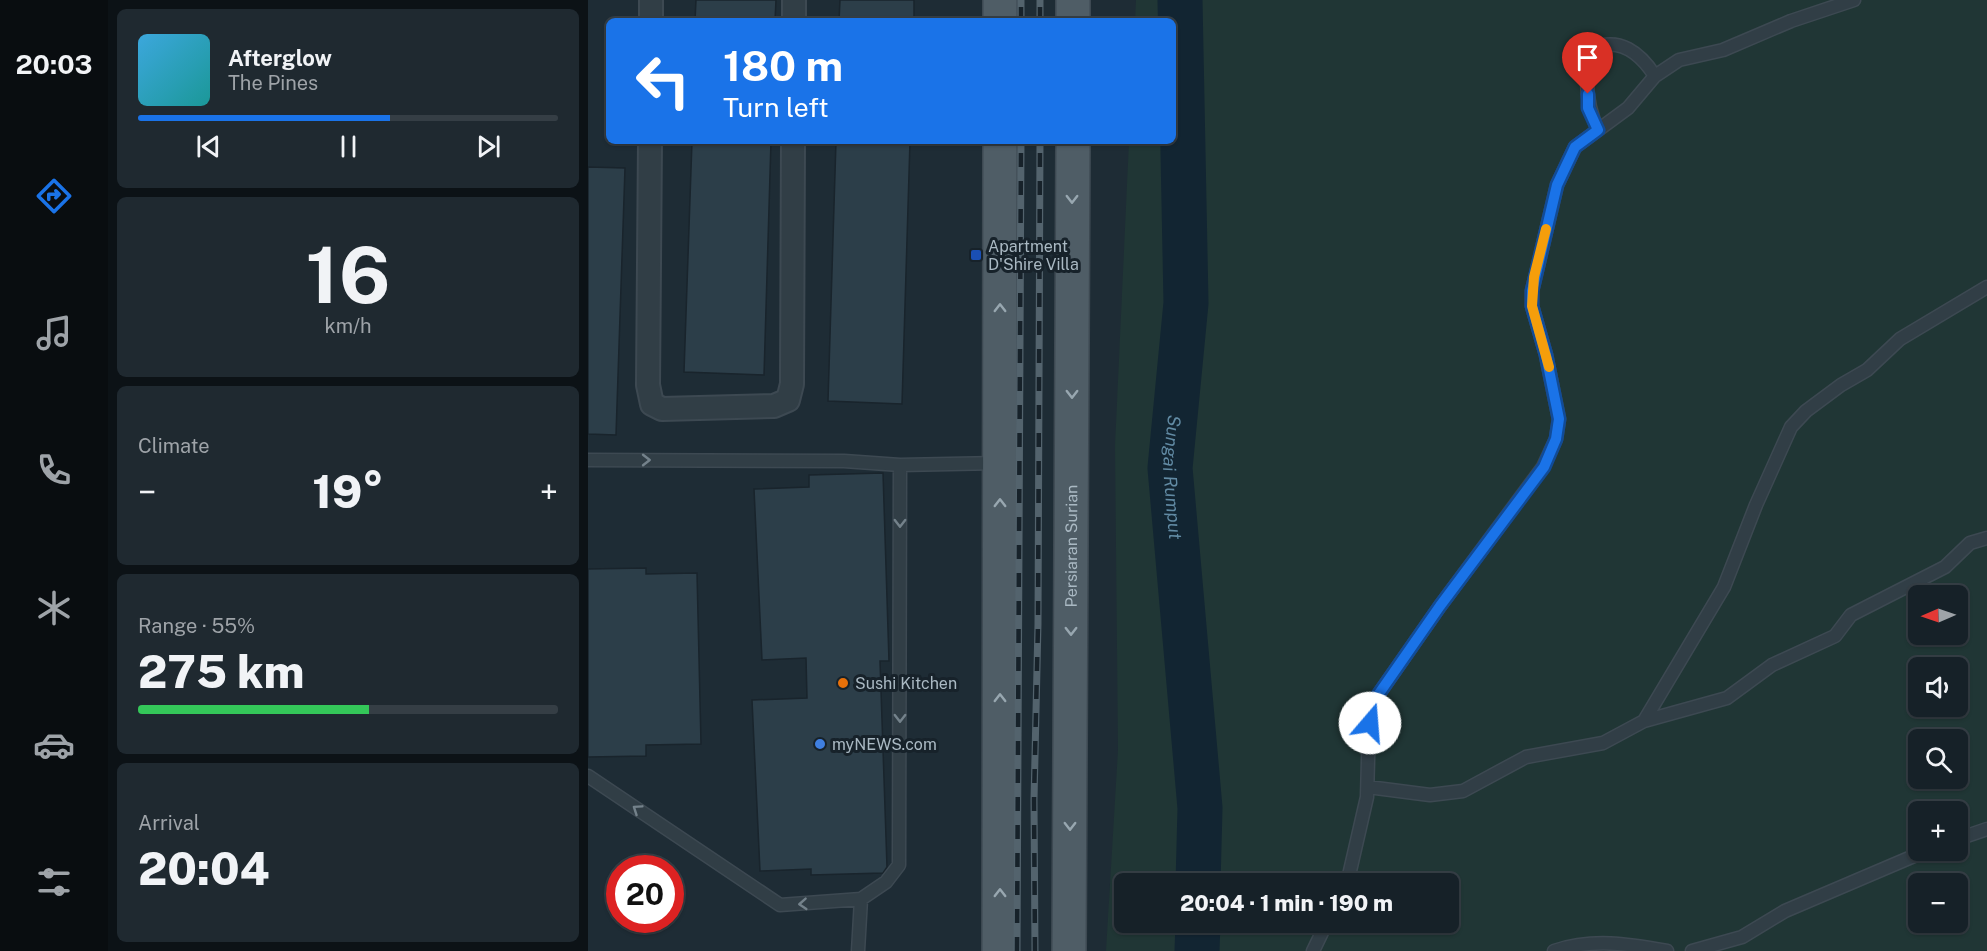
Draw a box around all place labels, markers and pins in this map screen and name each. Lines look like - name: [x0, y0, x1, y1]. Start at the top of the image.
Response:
- pin: [1562, 32, 1613, 94]
- place label: Apartment D'Shire Villa: [988, 237, 1079, 274]
- marker: Apartment D'Shire Villa: [969, 248, 983, 262]
- place label: Sushi Kitchen: [855, 674, 957, 693]
- marker: Sushi Kitchen: [836, 676, 850, 690]
- place label: myNEWS.com: [832, 735, 937, 754]
- marker: myNEWS.com: [813, 737, 827, 751]

